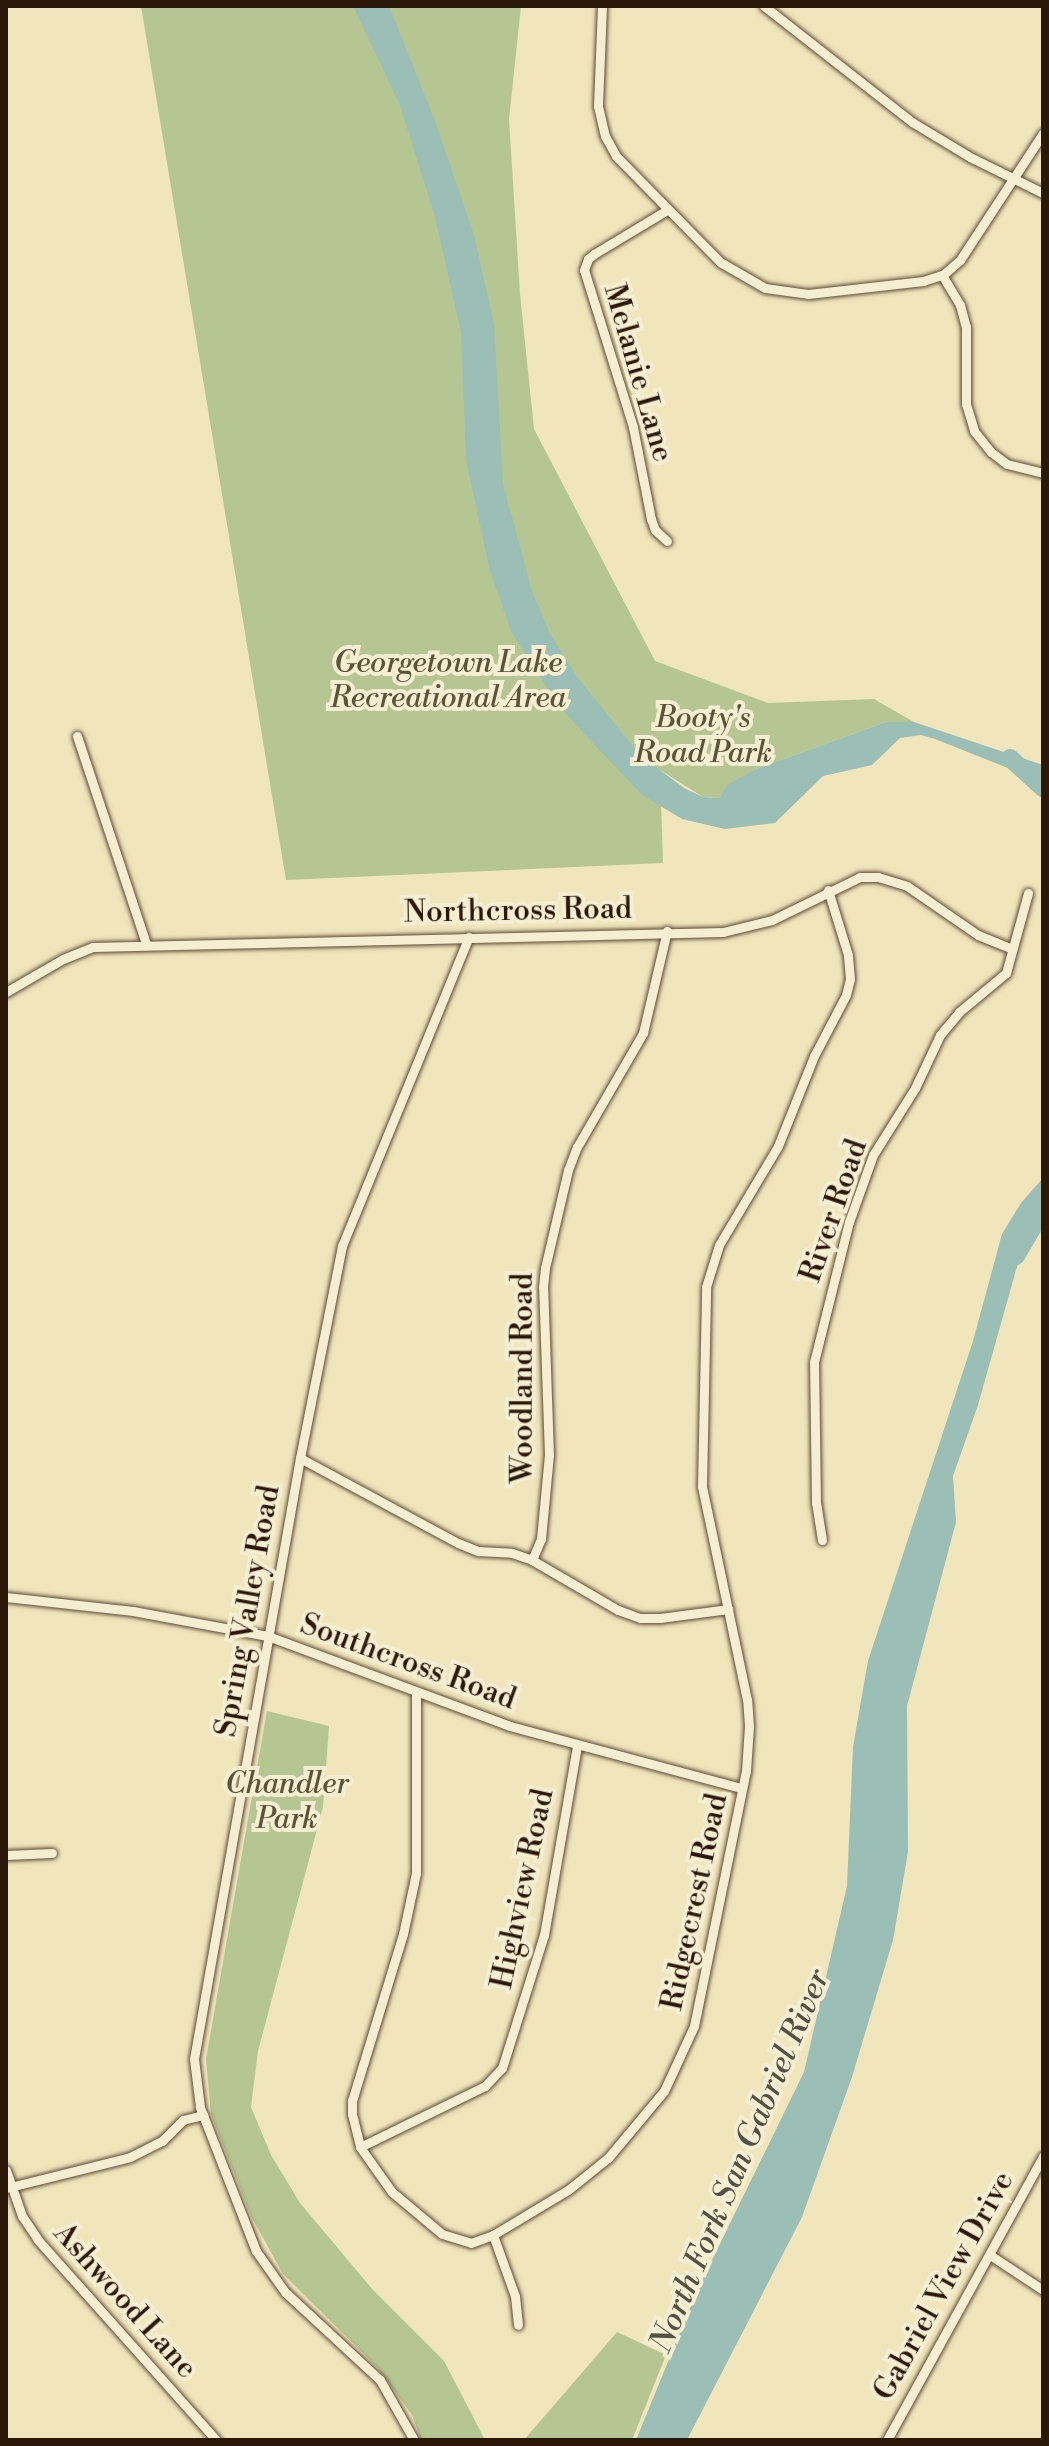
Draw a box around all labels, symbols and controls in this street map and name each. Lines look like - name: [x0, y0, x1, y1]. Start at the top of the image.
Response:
- street label: Melanie Lane: [595, 280, 681, 466]
- park label: Georgetown Lake Recreational Area: [330, 645, 566, 716]
- park label: Booty's Road Park: [634, 700, 772, 770]
- street label: Northcross Road: [404, 891, 632, 931]
- street label: River Road: [793, 1135, 875, 1287]
- street label: Woodland Road: [505, 1273, 541, 1483]
- street label: Spring Valley Road: [208, 1482, 288, 1740]
- street label: Southcross Road: [295, 1606, 521, 1718]
- park label: Chandler Park: [225, 1766, 349, 1836]
- street label: Highview Road: [484, 1786, 562, 1992]
- street label: Ridgecrest Road: [654, 1790, 736, 2014]
- water label: North Fork San Gabriel River: [642, 1964, 838, 2358]
- street label: Gabriel View Drive: [866, 2165, 1022, 2407]
- street label: Ashwood Lane: [46, 2216, 204, 2386]

